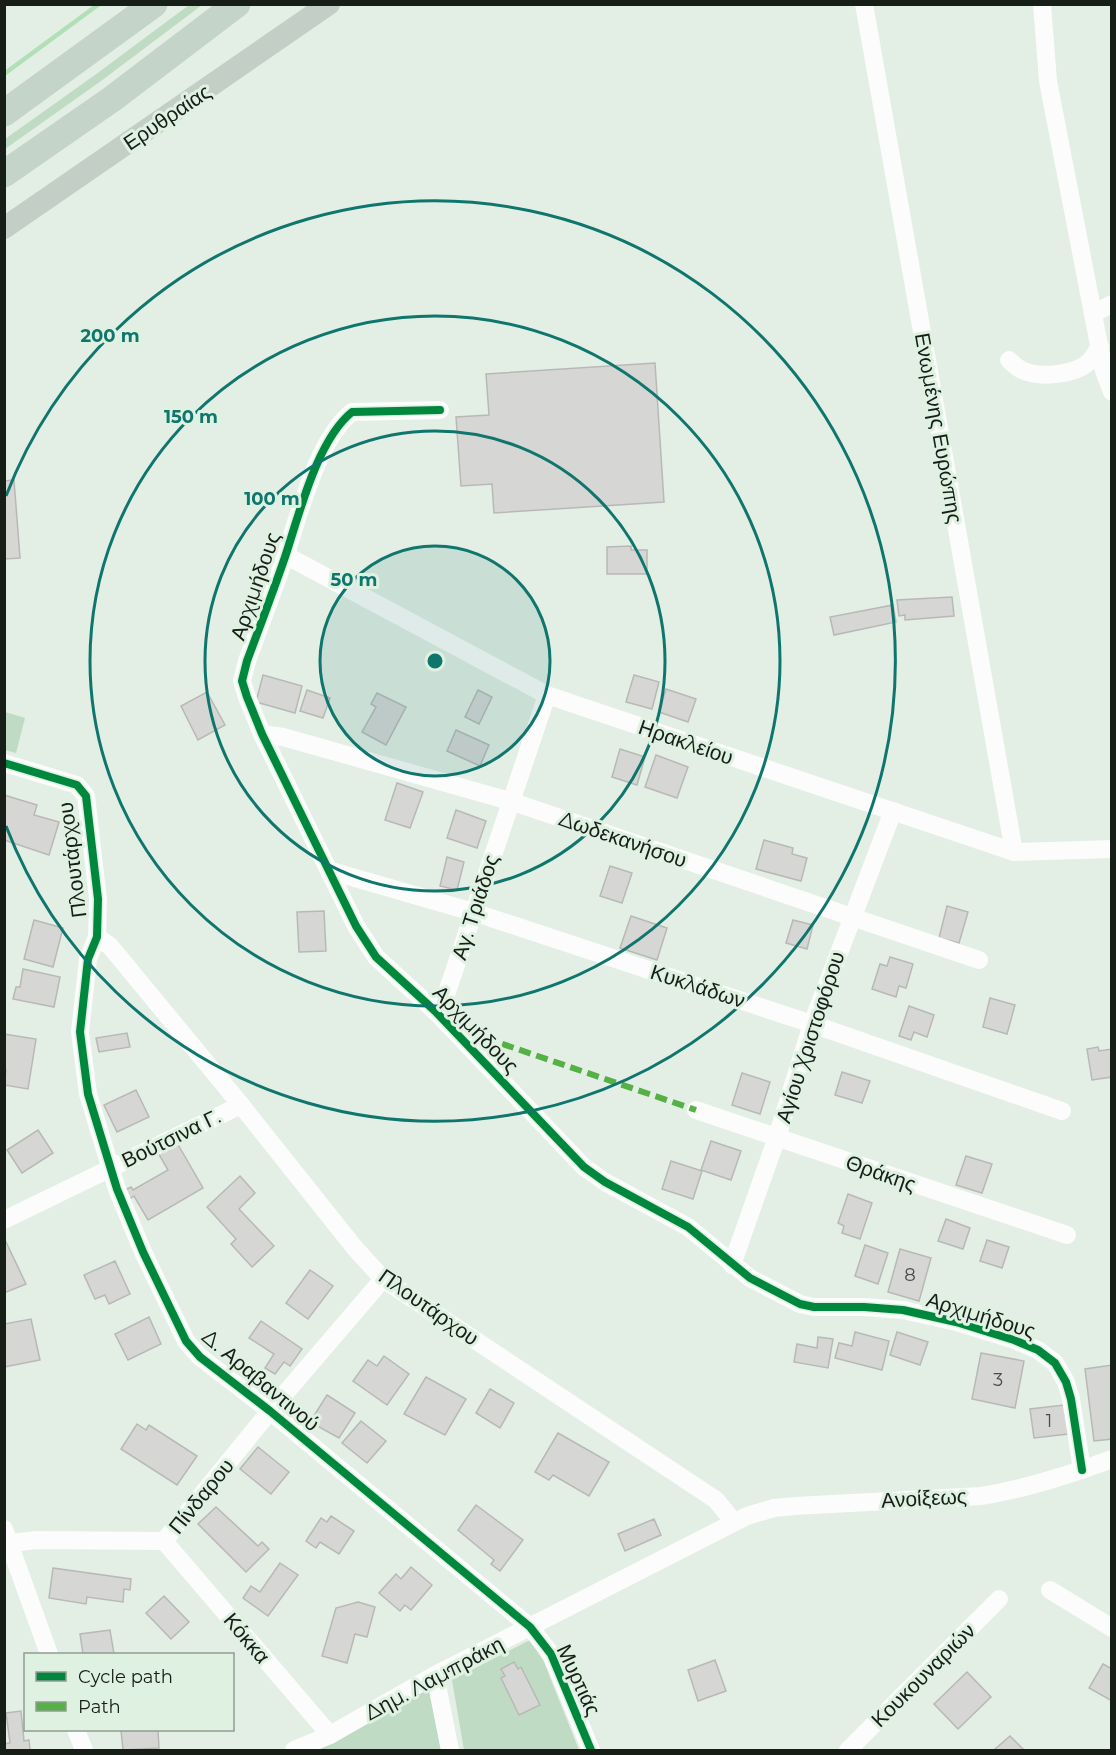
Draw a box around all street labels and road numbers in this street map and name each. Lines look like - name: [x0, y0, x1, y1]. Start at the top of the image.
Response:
- street label: Ερυθραίας: [118, 79, 216, 155]
- street label: Ενωμένης Ευρώπης: [910, 331, 968, 525]
- street label: Αρχιμήδους: [225, 529, 285, 643]
- street label: Ηρακλείου: [635, 714, 737, 770]
- street label: Πλουτάρχου: [53, 801, 91, 919]
- street label: Δωδεκανήσου: [556, 805, 690, 873]
- street label: Αγ. Τριάδος: [446, 851, 504, 963]
- street label: Αγίου Χριστοφόρου: [770, 948, 850, 1126]
- street label: Κυκλάδων: [647, 959, 749, 1013]
- street label: Αρχιμήδους: [428, 980, 524, 1078]
- street label: Βούτσινα Γ.: [117, 1103, 225, 1173]
- street label: Θράκης: [843, 1149, 919, 1197]
- street label: Πλουτάρχου: [374, 1263, 484, 1351]
- street label: Αρχιμήδους: [923, 1287, 1039, 1343]
- street label: Δ. Αραβαντινού: [197, 1324, 325, 1436]
- street label: Πίνδαρου: [163, 1453, 239, 1539]
- street label: Ανοίξεως: [881, 1483, 967, 1513]
- street label: Κόκκα: [219, 1608, 275, 1668]
- street label: Κουκουναριών: [866, 1618, 980, 1732]
- street label: Δημ. Λαμπράκη: [360, 1631, 508, 1725]
- street label: Μυρτιάς: [552, 1640, 606, 1720]

